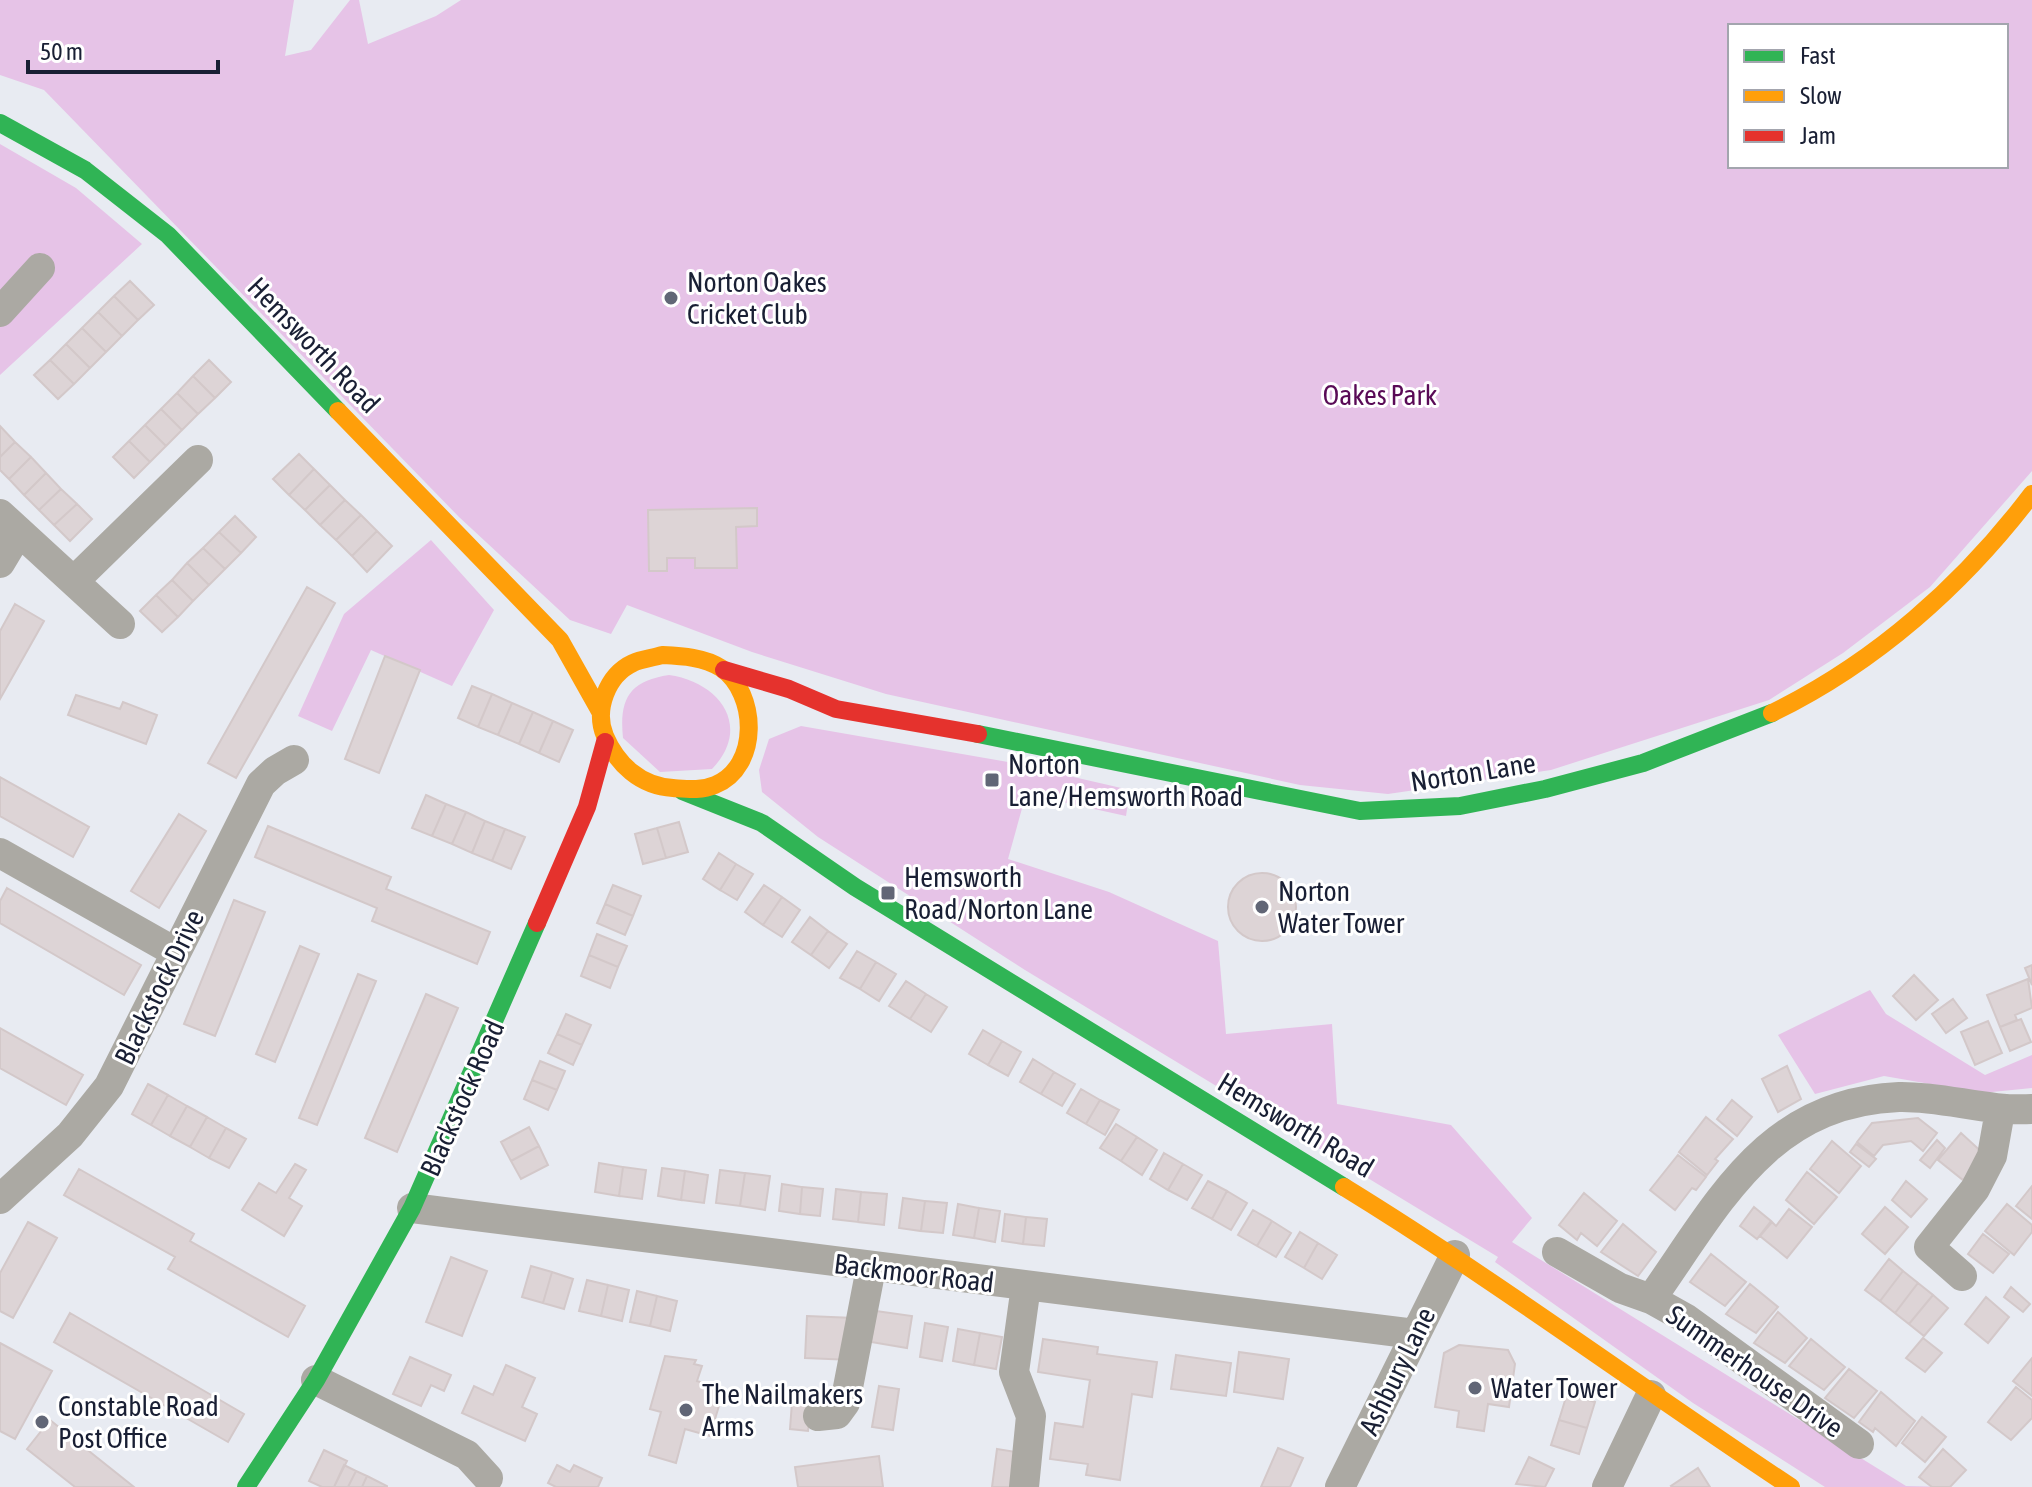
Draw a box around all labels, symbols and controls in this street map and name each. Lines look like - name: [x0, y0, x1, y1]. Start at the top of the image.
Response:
- scale bar: [28, 24, 218, 74]
- legend: [1728, 24, 2008, 168]
- text: 50 m: [40, 38, 83, 65]
- text: Fast: [1800, 42, 1836, 69]
- text: Slow: [1800, 82, 1842, 109]
- text: Jam: [1800, 122, 1836, 149]
- place label: Norton Oakes Cricket Club: [687, 266, 827, 330]
- street label: Hemsworth Road: [242, 271, 386, 419]
- marker: Norton Oakes Cricket Club: [662, 289, 680, 307]
- park label: Oakes Park: [1323, 379, 1437, 411]
- street label: Norton Lane: [1408, 746, 1538, 798]
- place label: Norton Lane/Hemsworth Road: [1008, 748, 1243, 812]
- marker: Norton Lane/Hemsworth Road: [983, 771, 1001, 789]
- place label: Hemsworth Road/Norton Lane: [904, 861, 1093, 925]
- place label: Norton Water Tower: [1278, 875, 1405, 939]
- marker: Hemsworth Road/Norton Lane: [879, 884, 897, 902]
- marker: Norton Water Tower: [1253, 898, 1271, 916]
- street label: Blackstock Drive: [108, 904, 210, 1070]
- street label: Blackstock Road: [413, 1015, 511, 1181]
- street label: Hemsworth Road: [1213, 1066, 1379, 1184]
- street label: Backmoor Road: [832, 1247, 996, 1299]
- street label: Summerhouse Drive: [1661, 1298, 1849, 1444]
- street label: Ashbury Lane: [1352, 1302, 1442, 1440]
- place label: Water Tower: [1491, 1372, 1618, 1404]
- place label: The Nailmakers Arms: [702, 1378, 863, 1442]
- marker: Water Tower: [1466, 1379, 1484, 1397]
- place label: Constable Road Post Office: [58, 1390, 219, 1454]
- marker: The Nailmakers Arms: [677, 1401, 695, 1419]
- marker: Constable Road Post Office: [33, 1413, 51, 1431]

